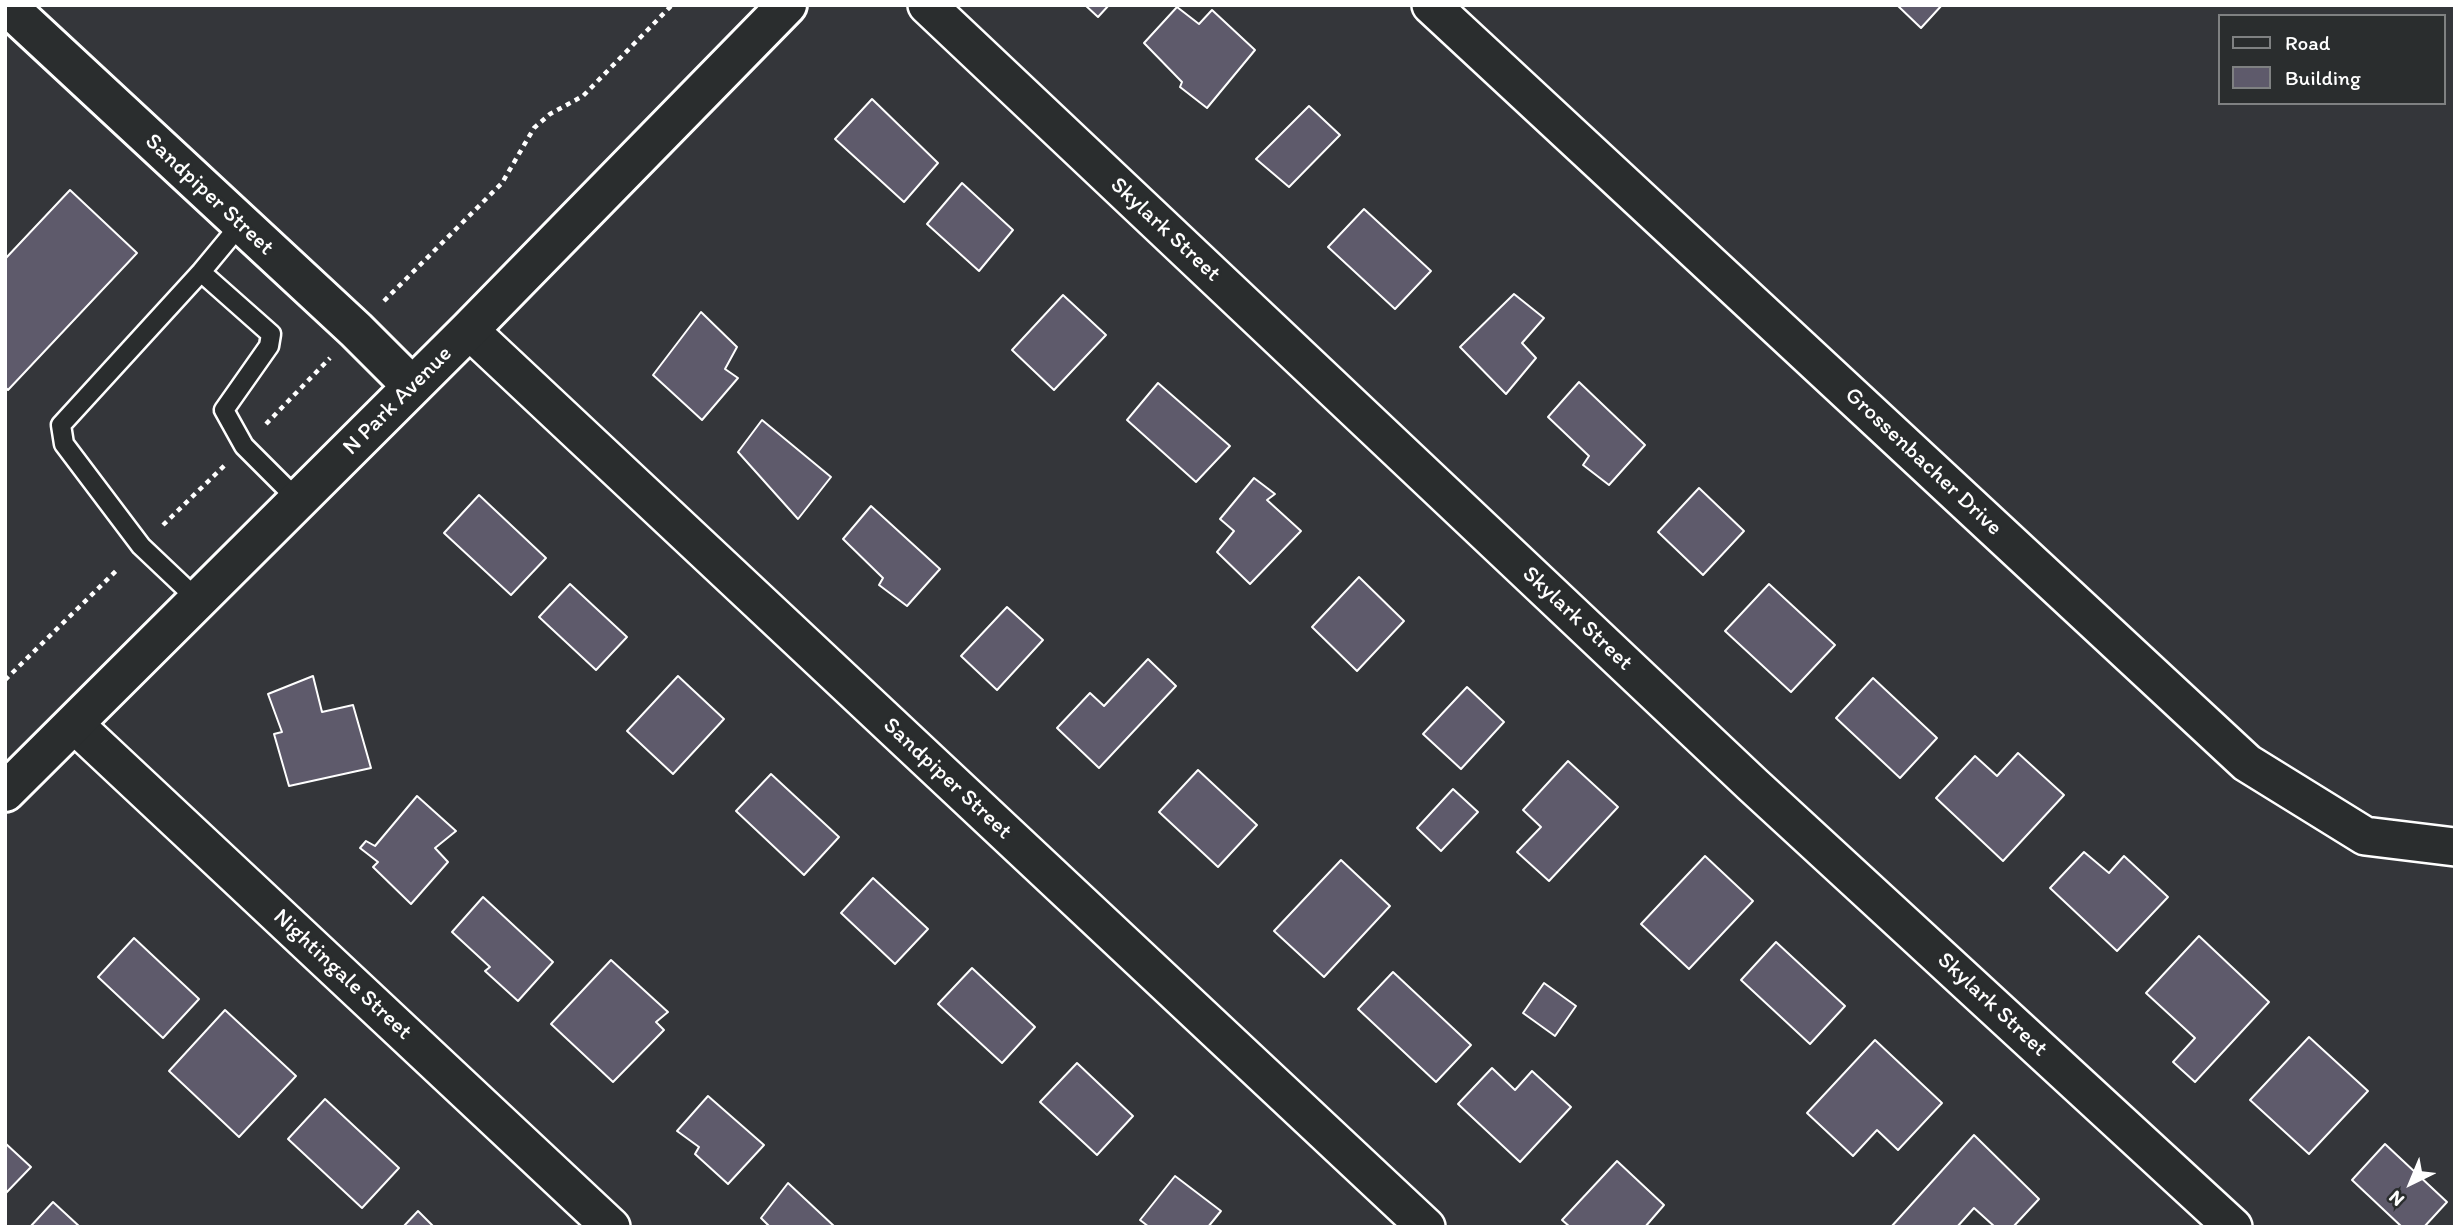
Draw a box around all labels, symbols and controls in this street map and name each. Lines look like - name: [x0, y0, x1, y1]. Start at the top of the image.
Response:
- legend: [2218, 14, 2446, 105]
- text: Road: [2285, 30, 2330, 55]
- text: Building: [2285, 65, 2361, 90]
- street label: Sandpiper Street: [139, 128, 279, 262]
- street label: Skylark Street: [1104, 172, 1226, 288]
- street label: N Park Avenue: [338, 341, 458, 461]
- street label: Grossenbacher Drive: [1839, 382, 2007, 542]
- street label: Skylark Street: [1516, 561, 1638, 677]
- street label: Sandpiper Street: [877, 712, 1017, 846]
- street label: Nightingale Street: [267, 904, 417, 1046]
- street label: Skylark Street: [1931, 947, 2053, 1063]
- north arrow: [2376, 1148, 2446, 1218]
- text: N: [2384, 1186, 2409, 1212]

